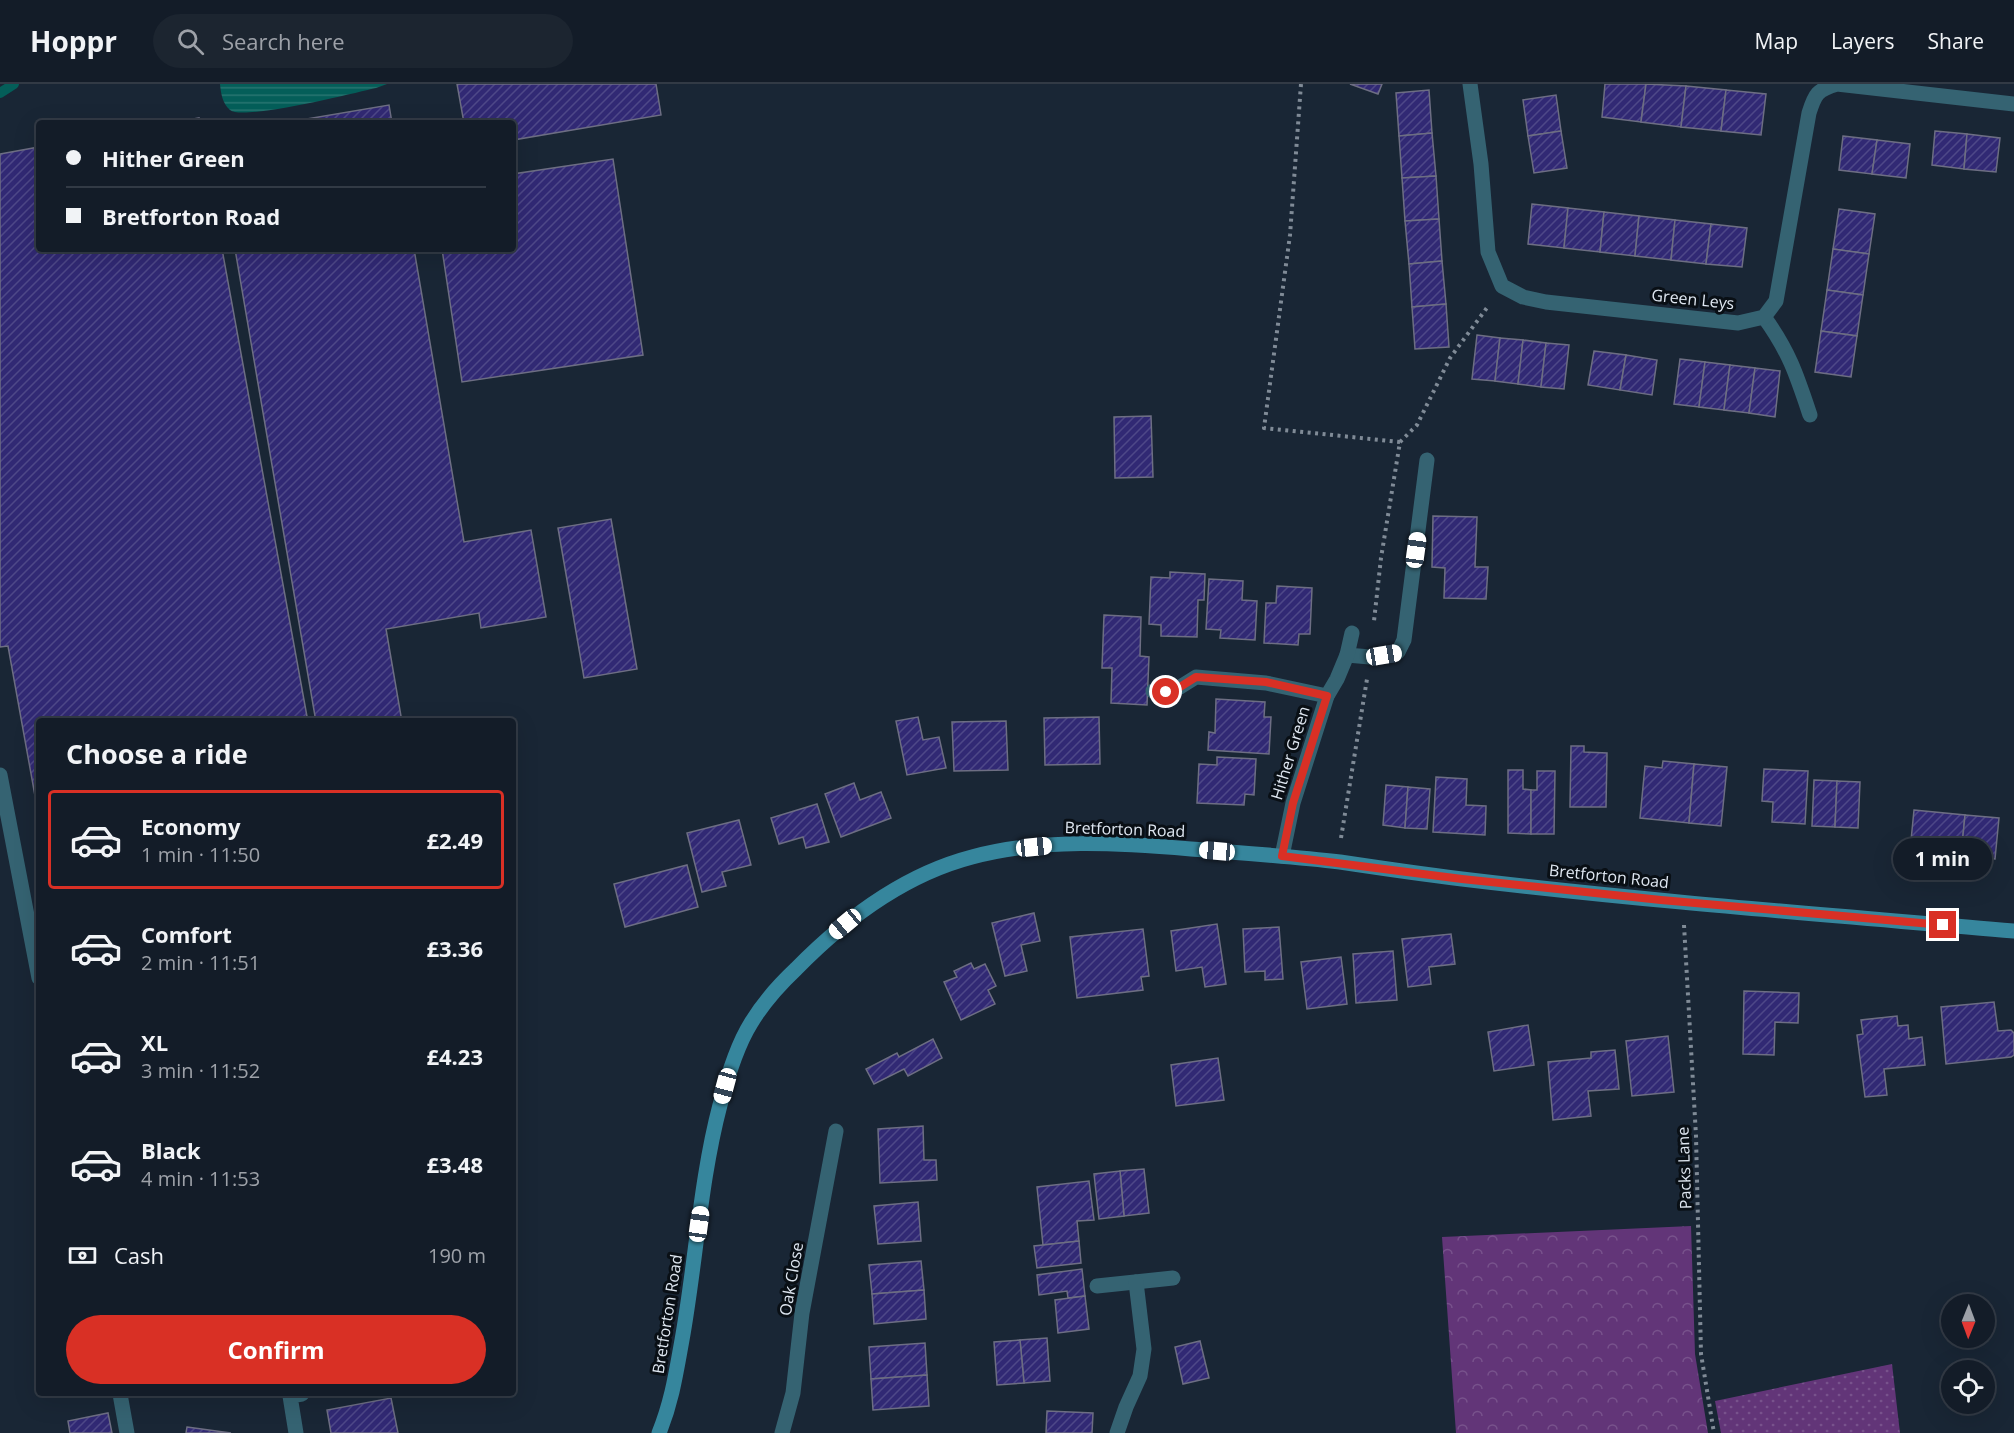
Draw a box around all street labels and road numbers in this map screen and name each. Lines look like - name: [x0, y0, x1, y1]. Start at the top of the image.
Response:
- street label: Green Leys: [1651, 284, 1735, 314]
- street label: Hither Green: [1265, 703, 1315, 803]
- street label: Bretforton Road: [1064, 816, 1186, 842]
- street label: Bretforton Road: [1548, 859, 1670, 893]
- street label: Packs Lane: [1672, 1126, 1696, 1210]
- street label: Oak Close: [774, 1241, 808, 1317]
- street label: Bretforton Road: [647, 1253, 687, 1375]

